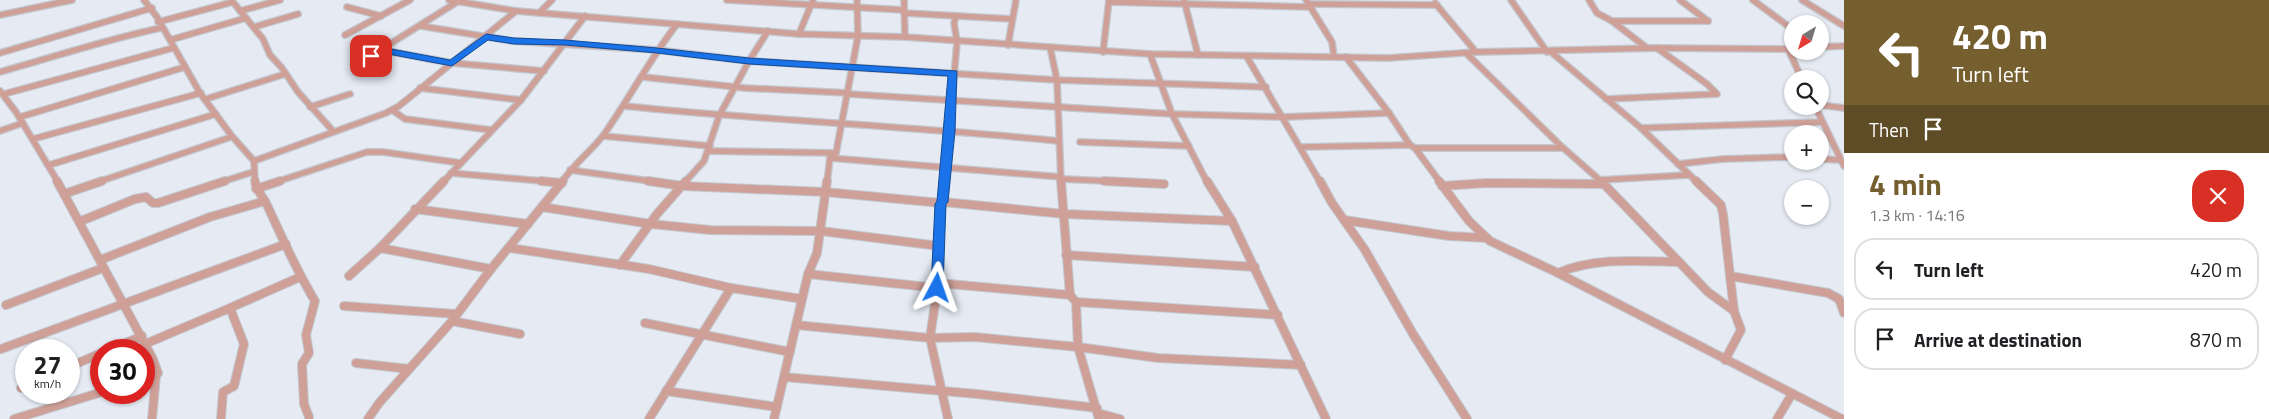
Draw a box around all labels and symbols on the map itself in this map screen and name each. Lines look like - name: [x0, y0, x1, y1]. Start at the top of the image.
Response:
- north arrow: [1784, 15, 1829, 60]
- pin: [350, 35, 392, 77]
- position arrow: [910, 261, 962, 313]
- speed limit sign: 30: [90, 339, 155, 404]

